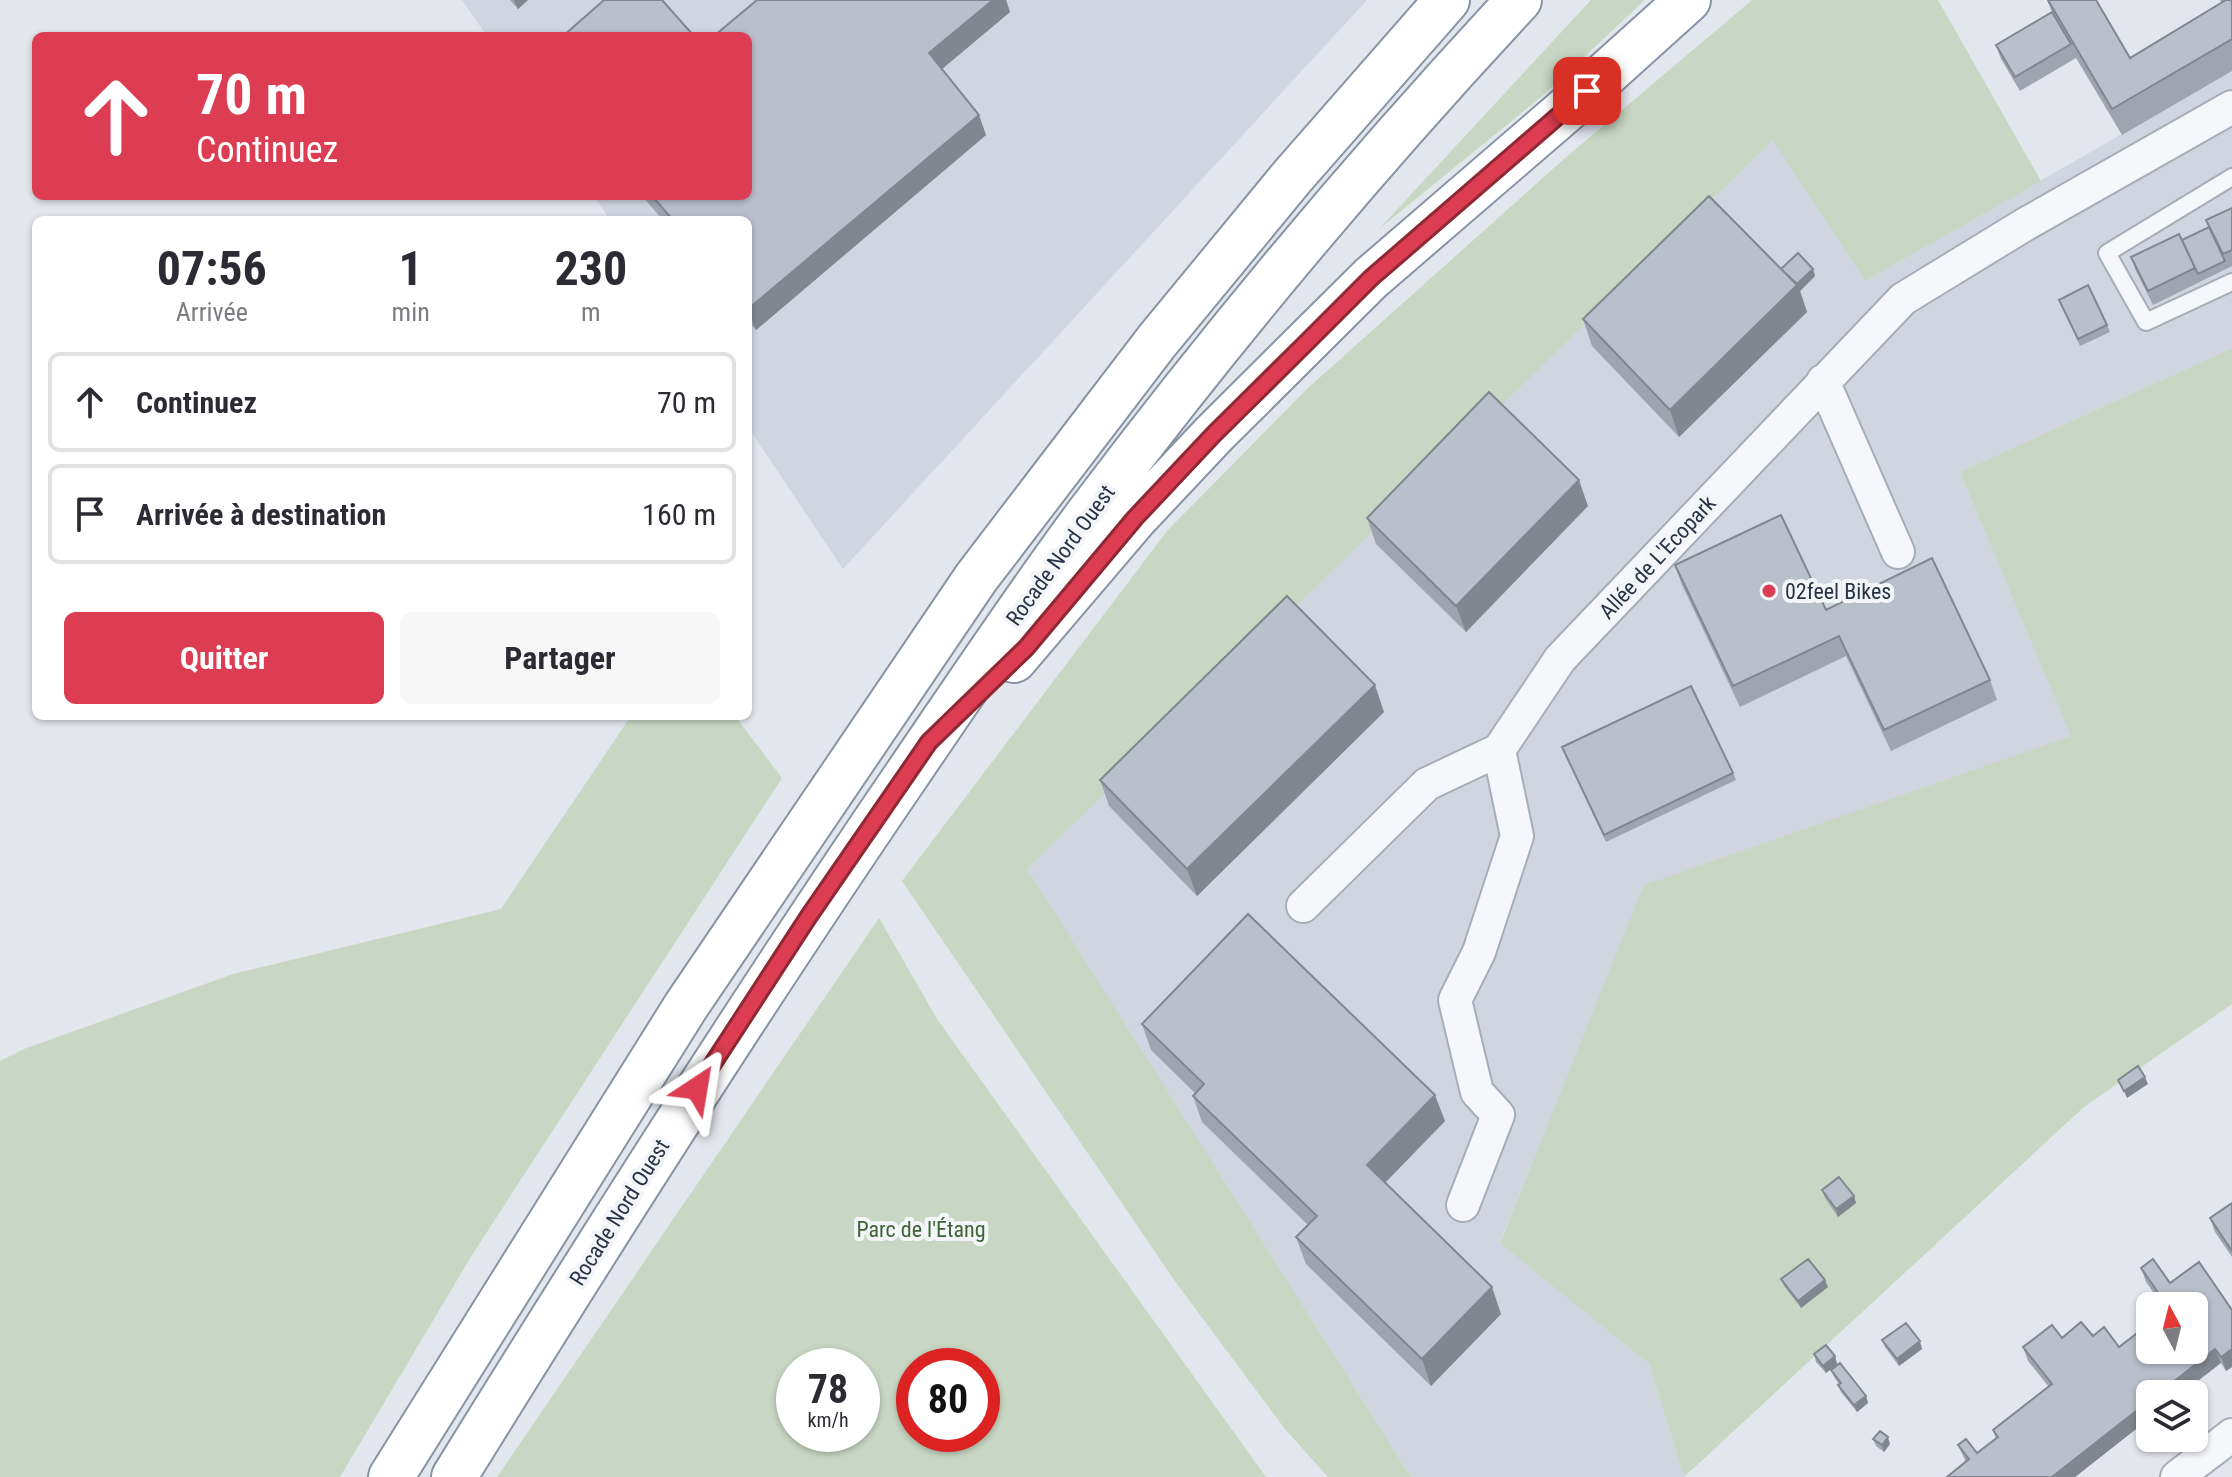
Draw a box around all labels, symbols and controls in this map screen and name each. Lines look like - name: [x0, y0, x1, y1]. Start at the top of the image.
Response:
- pin: [1553, 57, 1621, 125]
- text: 70 m: [196, 62, 307, 128]
- icon: ahead: [64, 64, 168, 168]
- icon: arrive: [1565, 69, 1609, 113]
- text: Continuez: [196, 129, 338, 171]
- text: 07:56: [157, 240, 267, 297]
- text: 1: [399, 240, 423, 297]
- text: 230: [554, 240, 627, 297]
- text: Arrivée: [176, 297, 248, 327]
- text: min: [392, 297, 430, 327]
- text: m: [581, 297, 601, 327]
- icon: ahead: [68, 380, 112, 424]
- text: Continuez: [136, 385, 257, 420]
- text: 70 m: [657, 385, 716, 420]
- street label: Rocade Nord Ouest: [1001, 480, 1120, 630]
- street label: Allée de L'Ecopark: [1594, 491, 1721, 624]
- icon: arrive: [68, 492, 112, 536]
- text: Arrivée à destination: [136, 497, 386, 532]
- text: 160 m: [642, 497, 716, 532]
- place label: 02feel Bikes: [1785, 579, 1891, 604]
- marker: 02feel Bikes: [1760, 582, 1778, 600]
- button: Quitter: [64, 612, 384, 704]
- button: Partager: [400, 612, 720, 704]
- position arrow: [655, 1046, 739, 1130]
- street label: Rocade Nord Ouest: [564, 1135, 674, 1290]
- park label: Parc de l'Étang: [857, 1217, 985, 1242]
- north arrow: [2136, 1292, 2208, 1364]
- map controls: [2136, 1292, 2208, 1452]
- speed limit sign: 80: [896, 1348, 1000, 1452]
- text: 78: [808, 1366, 848, 1413]
- button: layers: [2136, 1380, 2208, 1452]
- text: km/h: [807, 1408, 849, 1432]

